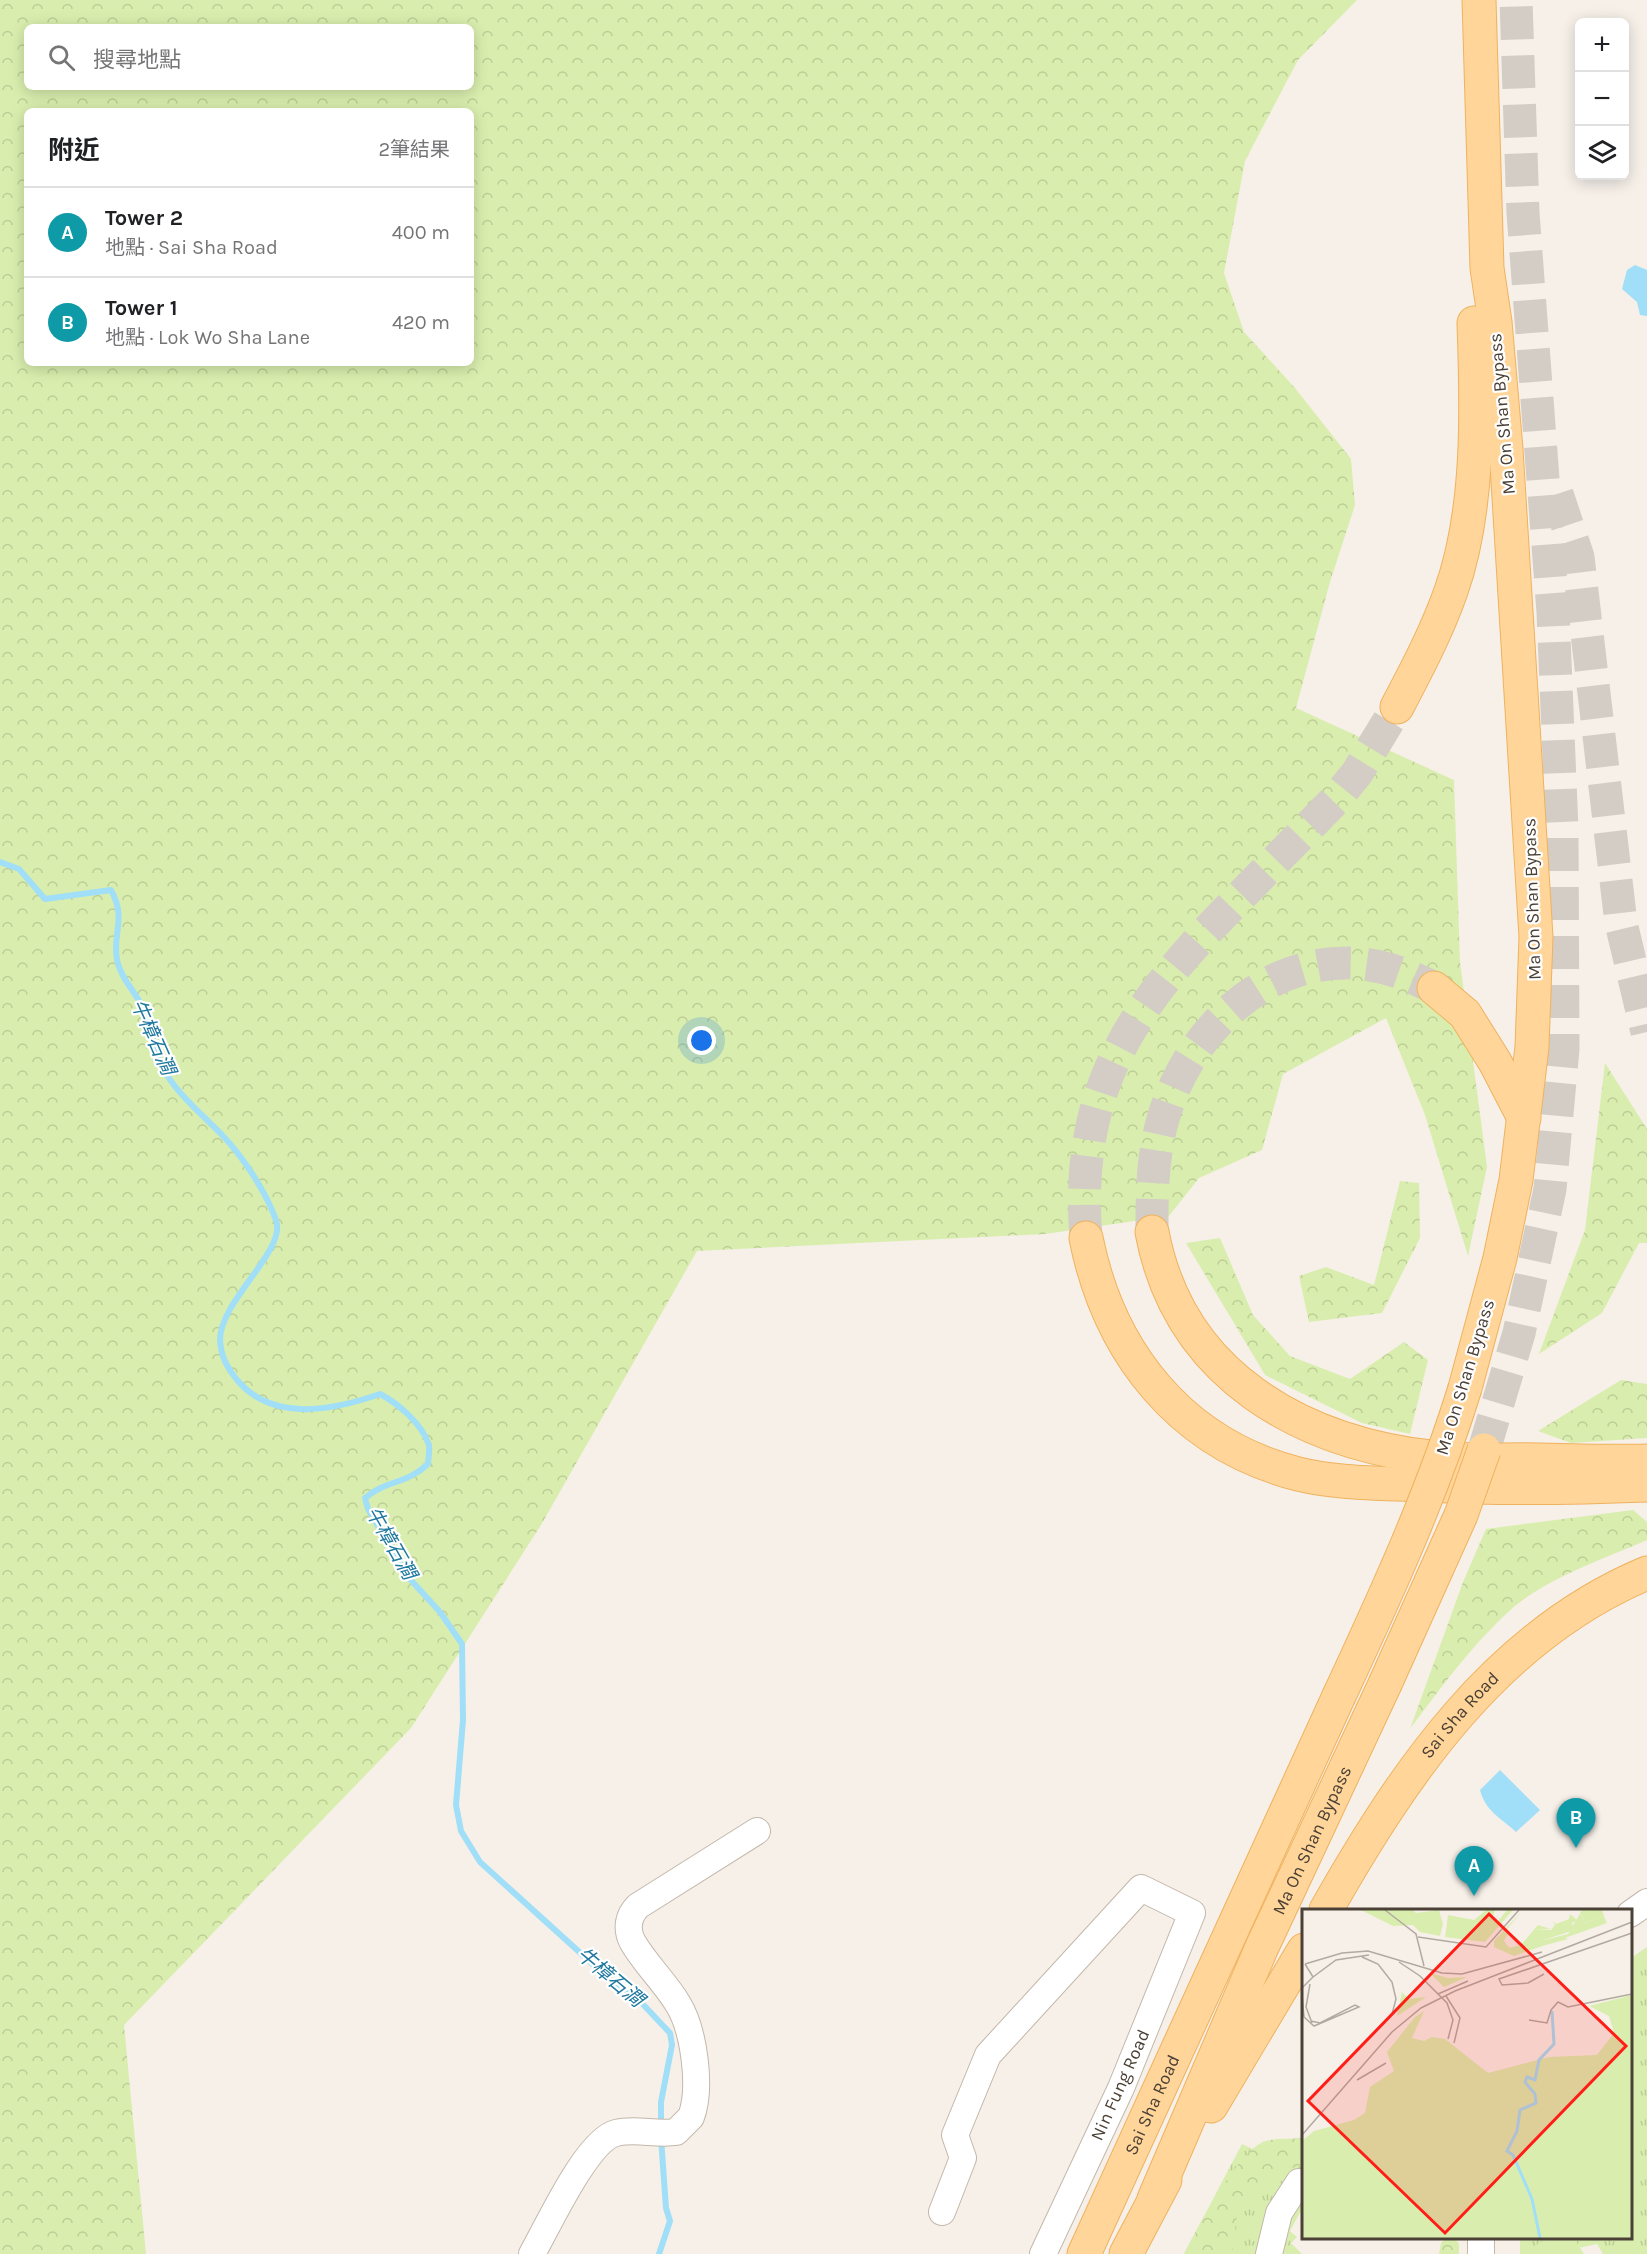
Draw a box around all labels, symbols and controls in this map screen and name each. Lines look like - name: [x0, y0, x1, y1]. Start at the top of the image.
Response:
- map controls: [1575, 18, 1629, 180]
- button: +: [1575, 18, 1629, 72]
- search box: [24, 24, 474, 90]
- icon: search: [45, 41, 78, 74]
- text: 搜尋地點: [93, 47, 181, 73]
- button: −: [1575, 72, 1629, 126]
- button: layers: [1575, 126, 1629, 180]
- text: 附近: [48, 135, 100, 166]
- text: 2筆結果: [378, 138, 450, 161]
- text: Tower 2: [105, 205, 183, 231]
- text: A: [61, 221, 74, 244]
- text: 400 m: [392, 221, 450, 244]
- text: 地點 · Sai Sha Road: [105, 236, 278, 259]
- text: Tower 1: [105, 295, 178, 321]
- text: B: [61, 311, 74, 334]
- text: 420 m: [392, 311, 450, 334]
- text: 地點 · Lok Wo Sha Lane: [105, 326, 310, 349]
- street label: Ma On Shan Bypass: [1484, 332, 1520, 496]
- street label: Ma On Shan Bypass: [1518, 818, 1546, 980]
- water label: 牛樟石澗: [126, 996, 181, 1081]
- your location: [687, 1026, 716, 1055]
- street label: Ma On Shan Bypass: [1431, 1296, 1499, 1458]
- water label: 牛樟石澗: [361, 1503, 422, 1586]
- street label: Sai Sha Road: [1416, 1667, 1504, 1763]
- street label: Ma On Shan Bypass: [1268, 1762, 1356, 1918]
- pin: B: [1556, 1798, 1596, 1848]
- pin: A: [1454, 1846, 1494, 1896]
- inset map: [1302, 1909, 1632, 2239]
- water label: 牛樟石澗: [572, 1942, 650, 2013]
- street label: Nin Fung Road: [1086, 2026, 1154, 2144]
- street label: Sai Sha Road: [1120, 2051, 1185, 2158]

